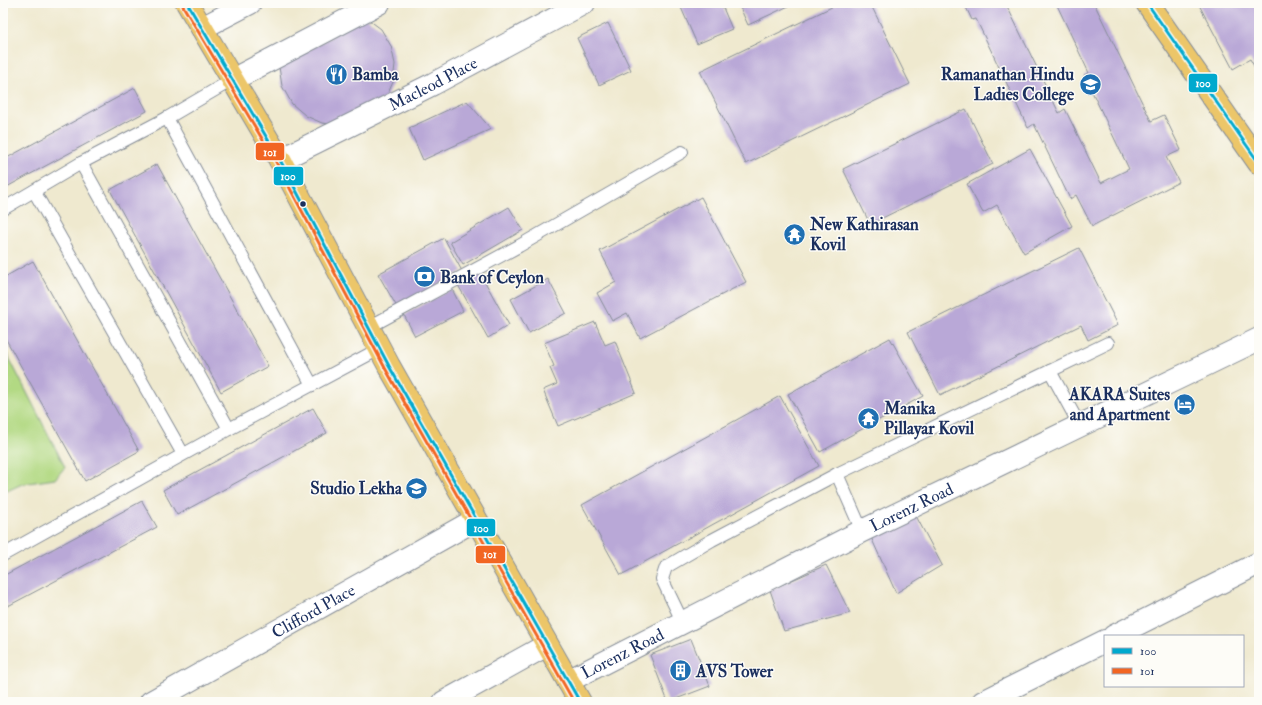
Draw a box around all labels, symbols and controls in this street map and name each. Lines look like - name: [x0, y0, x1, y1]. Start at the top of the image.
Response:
- street label: Macleod Place: [385, 52, 481, 115]
- restaurant icon: Bamba: [324, 61, 350, 87]
- place label: Bamba: [352, 64, 400, 85]
- place label: Ramanathan Hindu Ladies College: [941, 64, 1075, 106]
- school or university icon: Ramanathan Hindu Ladies College: [1077, 71, 1103, 97]
- line badge: 100: [1188, 73, 1218, 93]
- text: 100: [1195, 77, 1211, 90]
- line badge: 101: [255, 142, 285, 161]
- text: 101: [263, 146, 277, 159]
- line badge: 100: [273, 166, 304, 186]
- text: 100: [280, 170, 296, 183]
- unlabelled marker: [298, 199, 308, 209]
- place label: New Kathirasan Kovil: [809, 214, 919, 255]
- temple icon: New Kathirasan Kovil: [781, 221, 807, 247]
- bank icon: Bank of Ceylon: [411, 264, 437, 290]
- place label: Bank of Ceylon: [440, 267, 544, 289]
- place label: AKARA Suites and Apartment: [1068, 384, 1170, 426]
- hotel icon: AKARA Suites and Apartment: [1172, 391, 1198, 417]
- place label: Manika Pillayar Kovil: [883, 398, 975, 440]
- temple icon: Manika Pillayar Kovil: [856, 405, 882, 431]
- school or university icon: Studio Lekha: [404, 475, 430, 501]
- place label: Studio Lekha: [310, 478, 403, 499]
- street label: Lorenz Road: [867, 478, 957, 537]
- line badge: 100: [466, 518, 496, 537]
- text: 100: [473, 522, 489, 535]
- line badge: 101: [475, 545, 506, 564]
- text: 101: [483, 548, 497, 561]
- street label: Clifford Place: [268, 579, 359, 643]
- street label: Lorenz Road: [578, 624, 668, 684]
- legend: [1104, 635, 1244, 687]
- text: 100: [1140, 644, 1157, 659]
- building icon: AVS Tower: [667, 658, 693, 684]
- place label: AVS Tower: [695, 661, 774, 682]
- text: 101: [1140, 664, 1155, 679]

